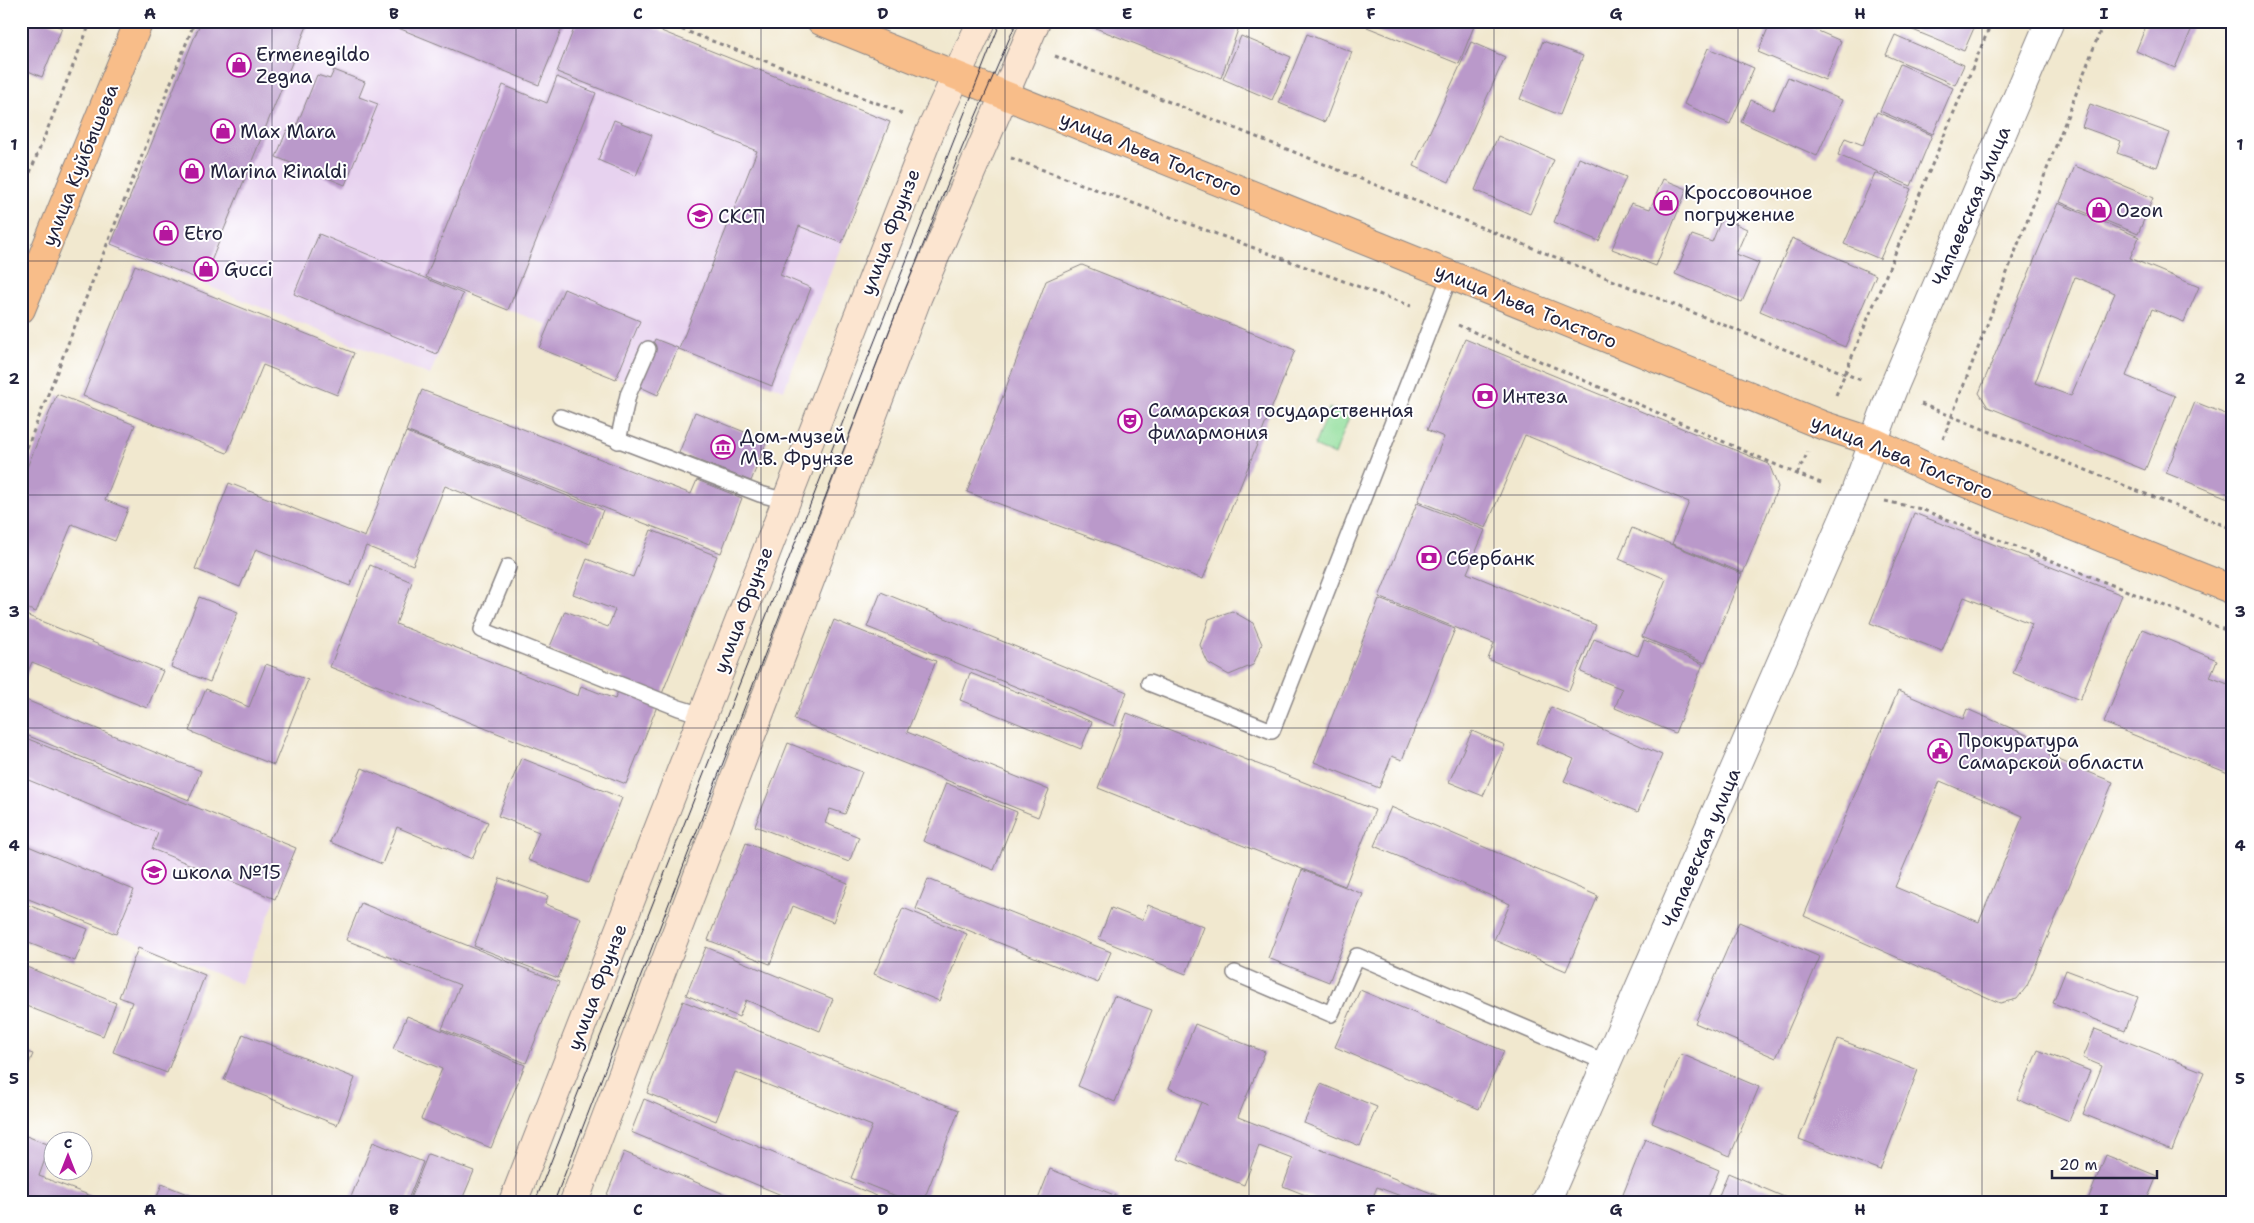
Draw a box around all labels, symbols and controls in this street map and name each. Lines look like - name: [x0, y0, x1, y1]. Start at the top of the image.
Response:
- text: A: [144, 3, 156, 24]
- text: B: [389, 3, 399, 24]
- text: C: [633, 3, 643, 24]
- text: D: [877, 3, 889, 24]
- text: E: [1122, 3, 1132, 24]
- text: F: [1366, 3, 1376, 24]
- text: G: [1610, 3, 1623, 24]
- text: H: [1854, 3, 1866, 24]
- text: I: [2100, 3, 2109, 24]
- place label: Ermenegildo Zegna: [256, 42, 370, 89]
- shop icon: Ermenegildo Zegna: [226, 52, 252, 78]
- street label: улица Куйбышева: [36, 80, 124, 250]
- street label: улица Льва Толстого: [1056, 106, 1246, 202]
- shop icon: Max Mara: [210, 118, 236, 144]
- place label: Max Mara: [240, 119, 336, 144]
- street label: Чапаевская улица: [1926, 122, 2016, 290]
- text: 1: [10, 134, 18, 155]
- text: 1: [2236, 134, 2244, 155]
- shop icon: Marina Rinaldi: [179, 158, 205, 184]
- place label: Marina Rinaldi: [210, 159, 347, 184]
- street label: улица Фрунзе: [854, 165, 926, 299]
- place label: Кроссовочное погружение: [1684, 180, 1813, 227]
- shop icon: Кроссовочное погружение: [1653, 190, 1679, 216]
- shop icon: Ozon: [2086, 197, 2112, 223]
- place label: Ozon: [2116, 198, 2163, 223]
- school or university icon: СКСП: [687, 203, 713, 229]
- place label: СКСП: [718, 204, 765, 229]
- shop icon: Etro: [153, 220, 179, 246]
- place label: Etro: [184, 221, 223, 246]
- shop icon: Gucci: [193, 256, 219, 282]
- place label: Gucci: [224, 257, 273, 282]
- street label: улица Льва Толстого: [1431, 258, 1621, 354]
- text: 2: [8, 368, 20, 389]
- text: 2: [2234, 368, 2246, 389]
- bank icon: Интеза: [1472, 383, 1498, 409]
- place label: Интеза: [1502, 384, 1568, 409]
- place label: Самарская государственная филармония: [1148, 398, 1414, 445]
- theatre icon: Самарская государственная филармония: [1117, 408, 1143, 434]
- street label: улица Льва Толстого: [1807, 409, 1997, 505]
- place label: Дом-музей М.В. Фрунзе: [740, 424, 854, 471]
- museum icon: Дом-музей М.В. Фрунзе: [710, 434, 736, 460]
- street label: улица Фрунзе: [707, 543, 779, 677]
- bank icon: Сбербанк: [1416, 545, 1442, 571]
- place label: Сбербанк: [1446, 546, 1535, 571]
- text: 3: [8, 601, 20, 622]
- text: 3: [2234, 601, 2246, 622]
- place label: Прокуратура Самарской области: [1958, 728, 2144, 775]
- public building icon: Прокуратура Самарской области: [1927, 738, 1953, 764]
- street label: Чапаевская улица: [1656, 764, 1746, 932]
- text: 4: [8, 835, 20, 856]
- text: 4: [2234, 835, 2246, 856]
- school or university icon: школа №15: [141, 859, 167, 885]
- place label: школа №15: [172, 860, 281, 885]
- street label: улица Фрунзе: [561, 920, 633, 1054]
- text: 5: [9, 1068, 19, 1089]
- text: 5: [2235, 1068, 2245, 1089]
- north arrow: [42, 1130, 92, 1180]
- text: С: [64, 1134, 72, 1152]
- scale bar: [2052, 1148, 2156, 1180]
- text: 20 m: [2059, 1155, 2098, 1175]
- text: A: [144, 1199, 156, 1220]
- text: B: [389, 1199, 399, 1220]
- text: C: [633, 1199, 643, 1220]
- text: D: [877, 1199, 889, 1220]
- text: E: [1122, 1199, 1132, 1220]
- text: F: [1366, 1199, 1376, 1220]
- text: G: [1610, 1199, 1623, 1220]
- text: H: [1854, 1199, 1866, 1220]
- text: I: [2100, 1199, 2109, 1220]

